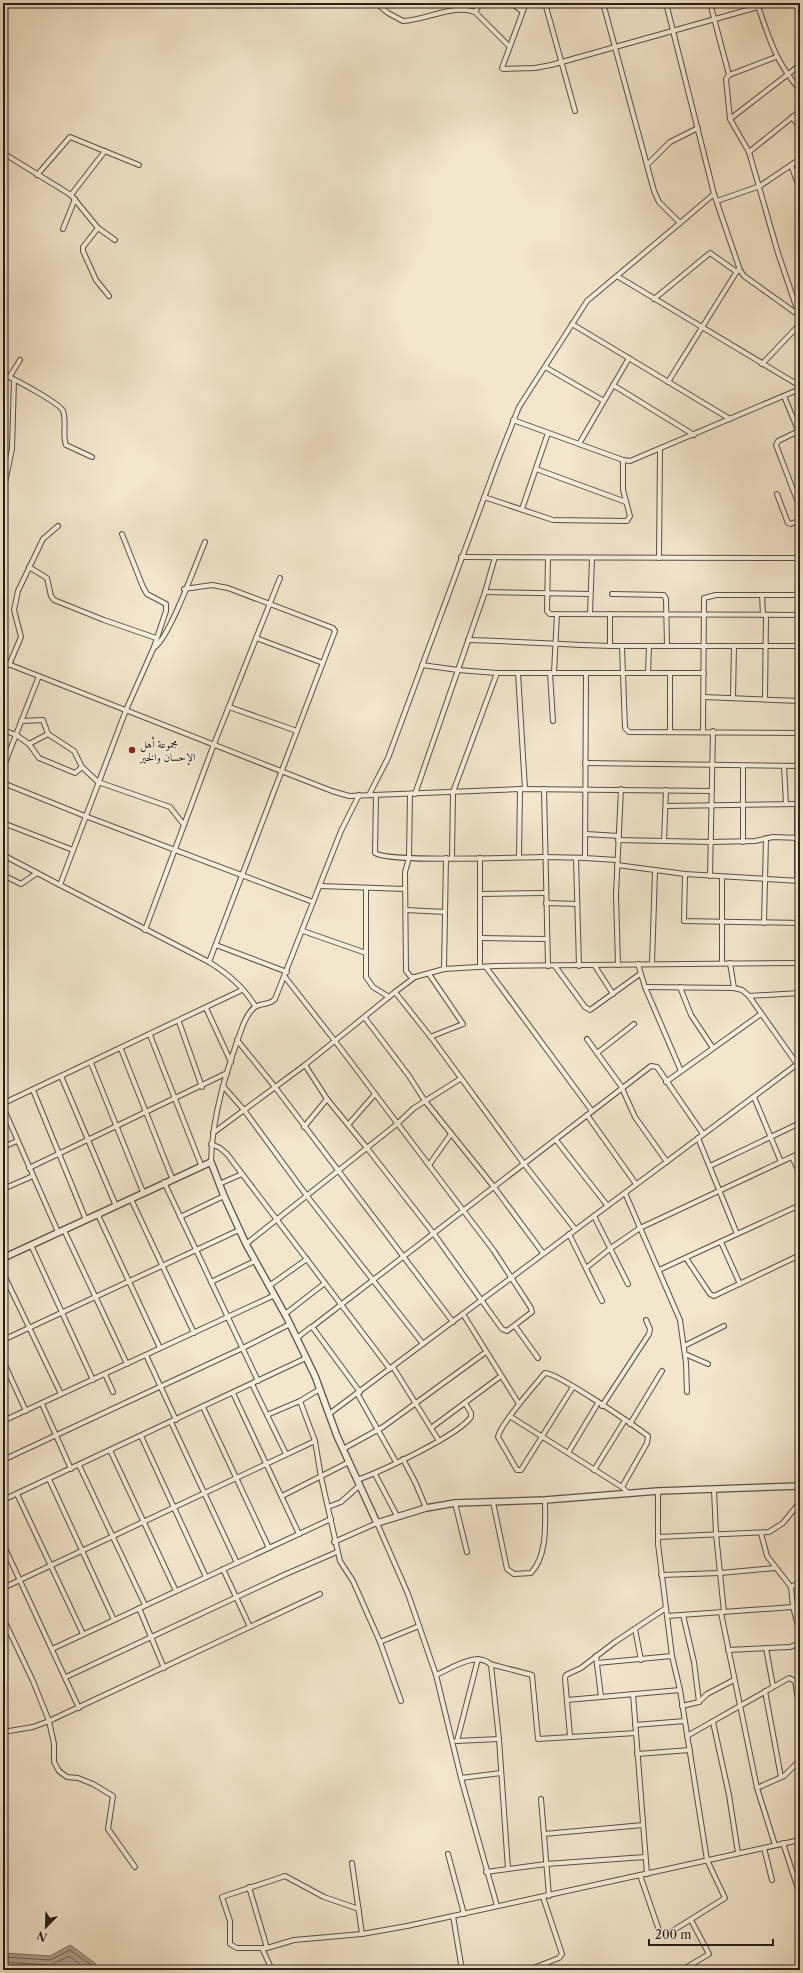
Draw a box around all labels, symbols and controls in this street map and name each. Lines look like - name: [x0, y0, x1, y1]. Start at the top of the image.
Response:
- place label: مجموعة أهل الإحسان والخير: [139, 736, 195, 766]
- marker: مجموعة أهل الإحسان والخير: [127, 745, 137, 755]
- north arrow: [26, 1907, 66, 1947]
- scale bar: [649, 1921, 773, 1947]
- text: 200 m: [655, 1927, 692, 1942]
- text: N: [35, 1928, 49, 1945]

